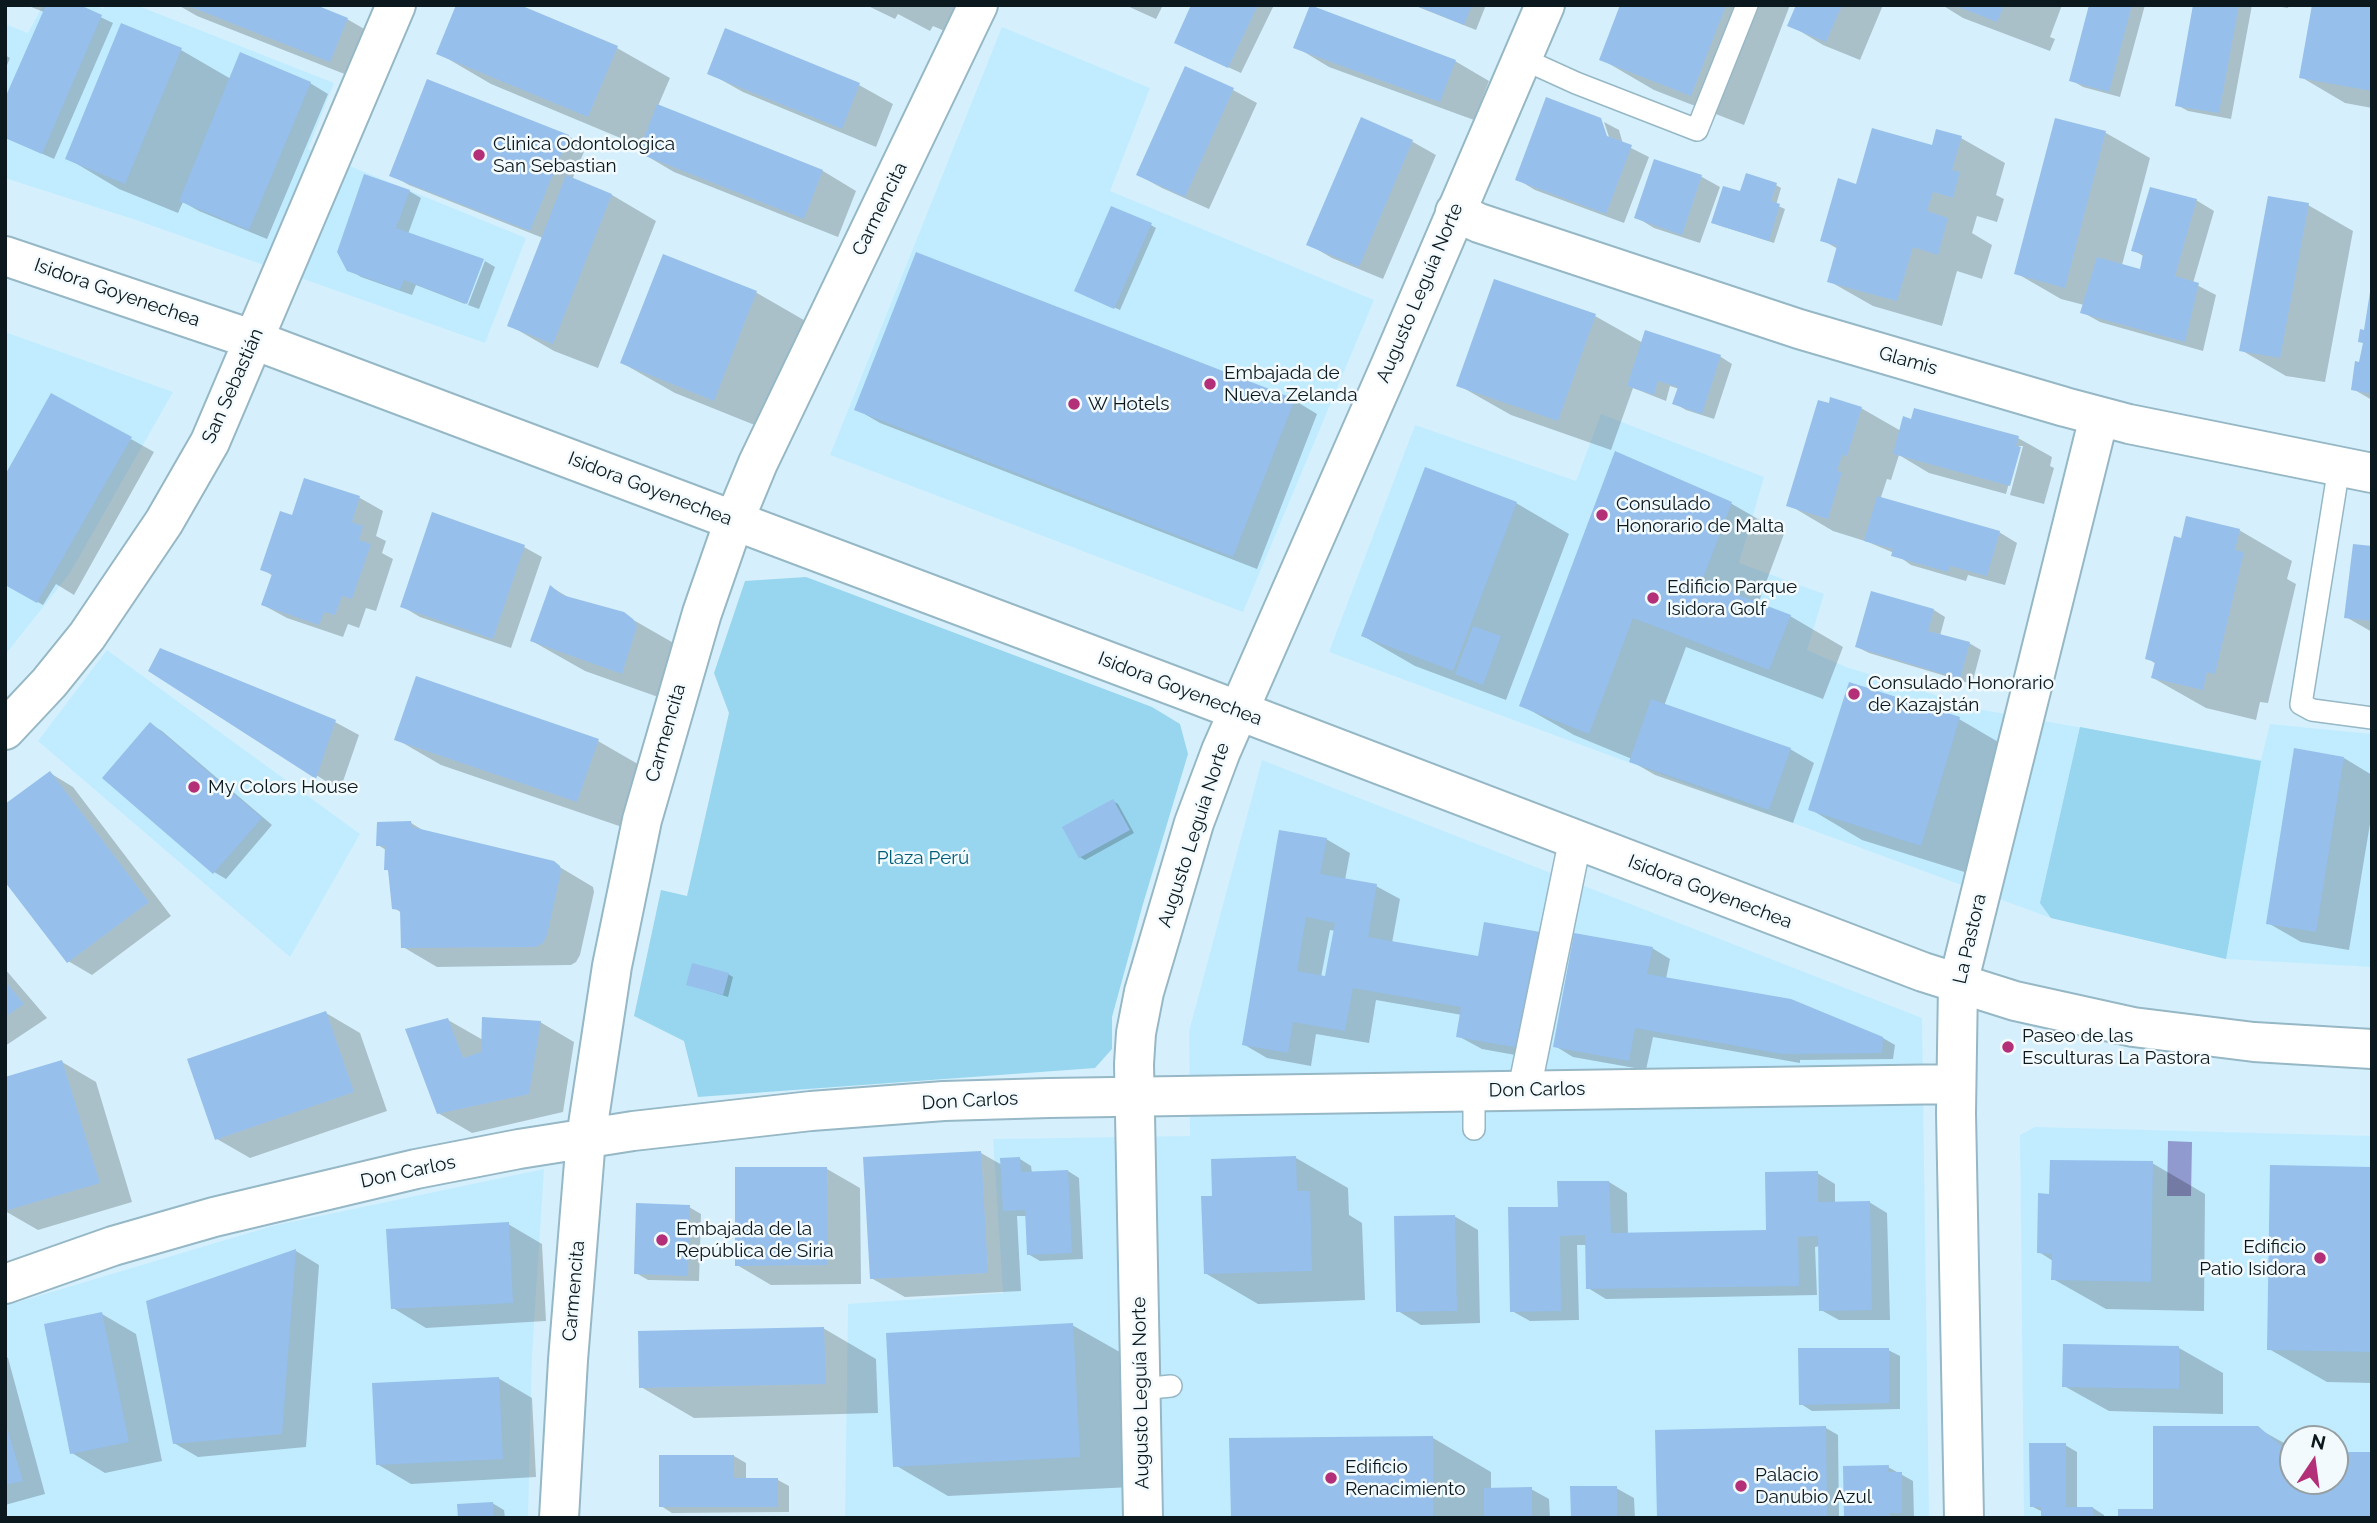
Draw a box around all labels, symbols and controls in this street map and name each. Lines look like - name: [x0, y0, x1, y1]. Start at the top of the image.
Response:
- place label: Clinica Odontologica San Sebastian: [493, 133, 675, 177]
- marker: Clinica Odontologica San Sebastian: [471, 147, 487, 163]
- street label: Carmencita: [848, 159, 912, 259]
- street label: Augusto Leguía Norte: [1372, 200, 1468, 386]
- street label: Isidora Goyenechea: [31, 254, 203, 332]
- street label: San Sebastián: [197, 325, 269, 447]
- street label: Glamis: [1876, 342, 1940, 380]
- place label: Embajada de Nueva Zelanda: [1224, 362, 1357, 406]
- marker: Embajada de Nueva Zelanda: [1202, 376, 1218, 392]
- place label: W Hotels: [1088, 393, 1169, 415]
- marker: W Hotels: [1066, 396, 1082, 412]
- street label: Isidora Goyenechea: [565, 447, 735, 531]
- place label: Consulado Honorario de Malta: [1616, 493, 1784, 537]
- marker: Consulado Honorario de Malta: [1594, 507, 1610, 523]
- place label: Edificio Parque Isidora Golf: [1667, 576, 1797, 620]
- marker: Edificio Parque Isidora Golf: [1645, 590, 1661, 606]
- street label: Isidora Goyenechea: [1095, 647, 1265, 731]
- place label: Consulado Honorario de Kazajstán: [1868, 672, 2054, 716]
- street label: Carmencita: [641, 681, 691, 785]
- marker: Consulado Honorario de Kazajstán: [1846, 686, 1862, 702]
- street label: Augusto Leguía Norte: [1153, 740, 1235, 930]
- place label: My Colors House: [208, 776, 358, 798]
- marker: My Colors House: [186, 779, 202, 795]
- park label: Plaza Perú: [877, 847, 969, 869]
- street label: Isidora Goyenechea: [1625, 850, 1795, 934]
- street label: La Pastora: [1949, 892, 1991, 986]
- place label: Paseo de las Esculturas La Pastora: [2022, 1025, 2210, 1069]
- marker: Paseo de las Esculturas La Pastora: [2000, 1039, 2016, 1055]
- street label: Don Carlos: [1489, 1078, 1585, 1102]
- street label: Don Carlos: [921, 1087, 1019, 1115]
- street label: Don Carlos: [358, 1151, 458, 1193]
- place label: Embajada de la República de Siria: [676, 1218, 834, 1262]
- marker: Embajada de la República de Siria: [654, 1232, 670, 1248]
- place label: Edificio Patio Isidora: [2199, 1236, 2306, 1280]
- street label: Carmencita: [558, 1240, 590, 1342]
- marker: Edificio Patio Isidora: [2312, 1250, 2328, 1266]
- street label: Augusto Leguía Norte: [1128, 1296, 1154, 1490]
- north arrow: [2279, 1425, 2349, 1495]
- text: N: [2309, 1429, 2328, 1454]
- place label: Edificio Renacimiento: [1345, 1456, 1465, 1500]
- place label: Palacio Danubio Azul: [1755, 1464, 1872, 1508]
- marker: Edificio Renacimiento: [1323, 1470, 1339, 1486]
- marker: Palacio Danubio Azul: [1733, 1478, 1749, 1494]

